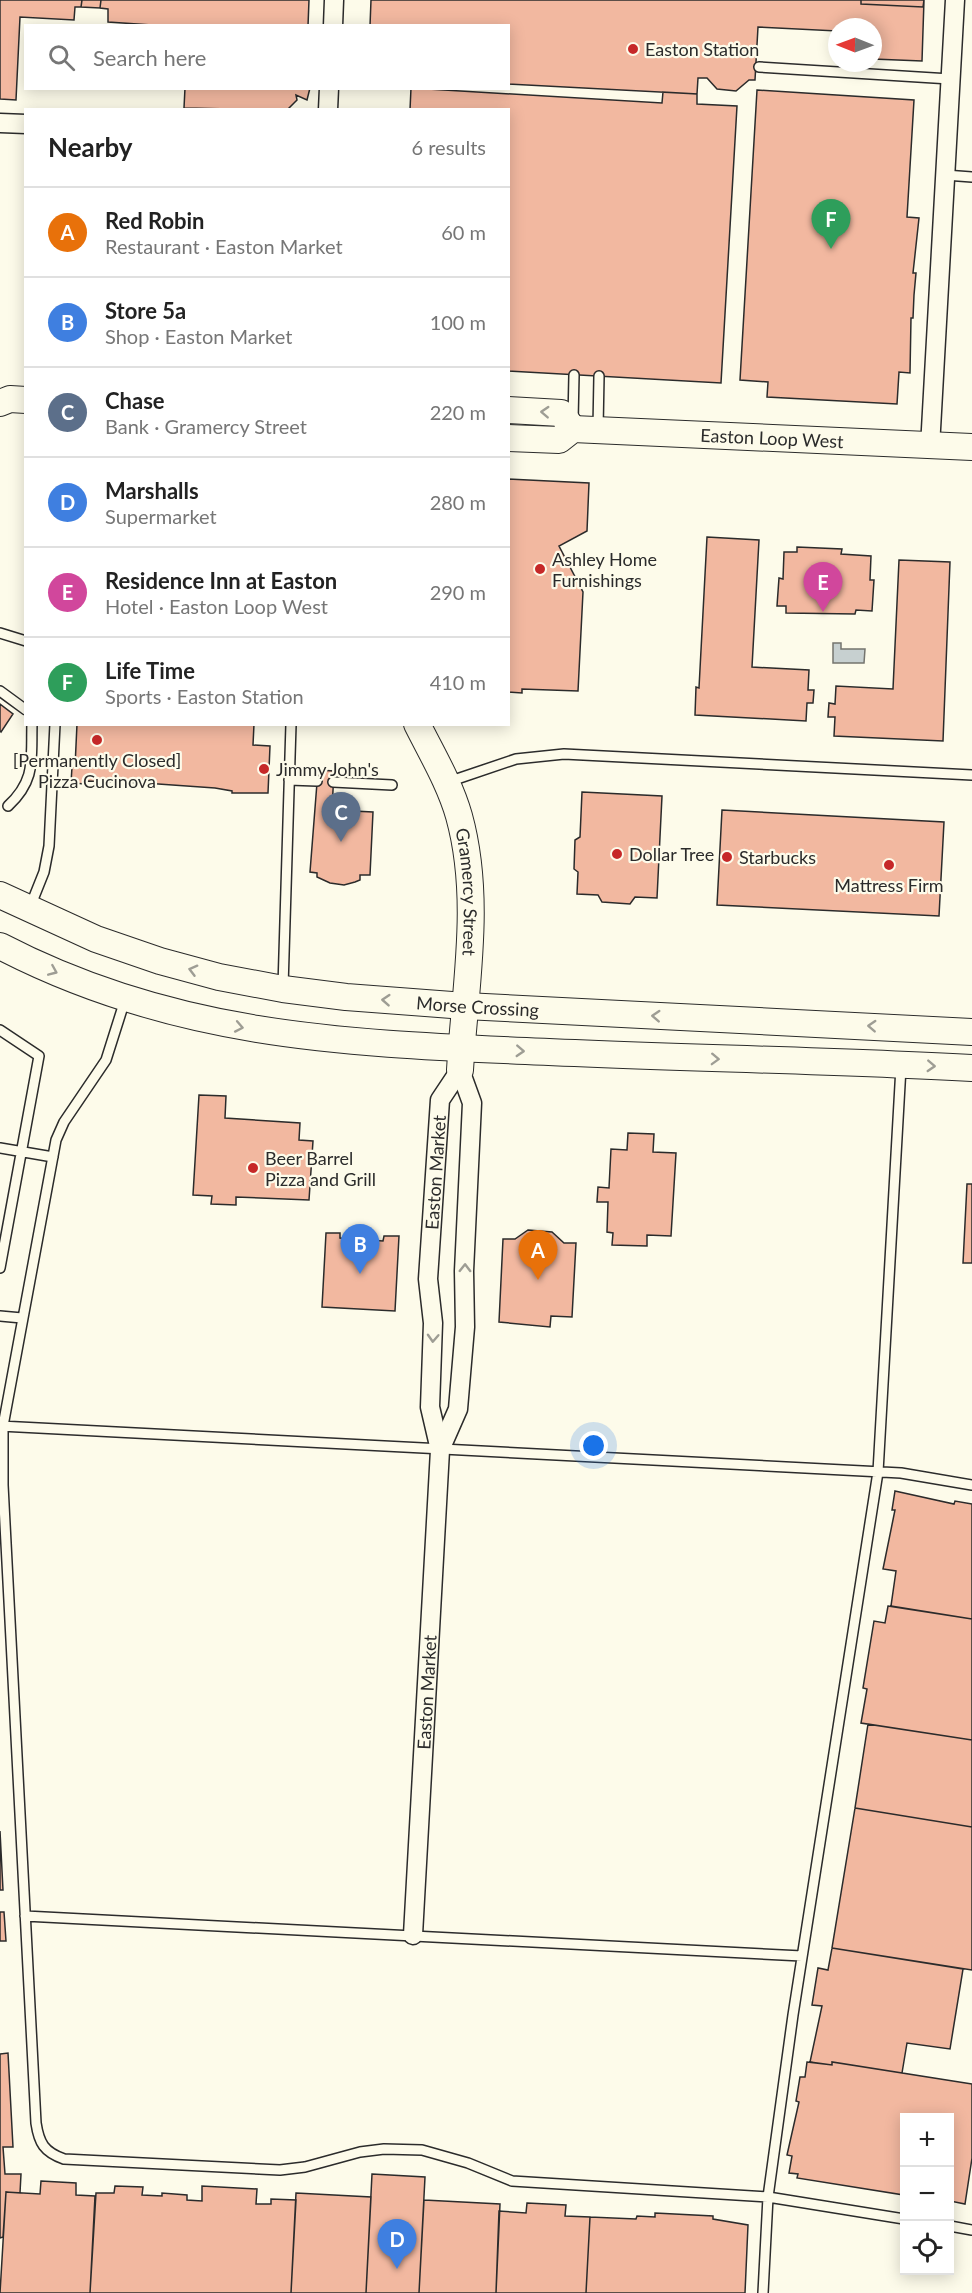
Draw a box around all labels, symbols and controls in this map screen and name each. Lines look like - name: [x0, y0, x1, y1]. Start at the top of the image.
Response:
- north arrow: [828, 18, 882, 72]
- search box: [24, 24, 510, 90]
- place label: Easton Station: [645, 38, 759, 60]
- icon: search: [45, 41, 78, 74]
- marker: Easton Station: [626, 42, 640, 56]
- text: Search here: [93, 44, 206, 71]
- text: Nearby: [48, 131, 133, 163]
- text: 6 results: [411, 135, 486, 159]
- pin: F: [812, 200, 850, 249]
- text: Red Robin: [105, 207, 205, 234]
- text: A: [61, 220, 74, 244]
- text: 60 m: [441, 220, 486, 244]
- text: Restaurant · Easton Market: [105, 234, 343, 258]
- text: Store 5a: [105, 297, 186, 324]
- text: B: [61, 310, 74, 334]
- text: 100 m: [430, 310, 486, 334]
- text: Shop · Easton Market: [105, 324, 292, 348]
- text: Chase: [105, 387, 165, 414]
- text: C: [61, 400, 74, 424]
- text: 220 m: [430, 400, 486, 424]
- one-way arrow: [540, 405, 549, 418]
- text: Bank · Gramercy Street: [105, 414, 307, 438]
- street label: Easton Loop West: [700, 424, 845, 452]
- text: Marshalls: [105, 477, 199, 504]
- text: D: [60, 490, 75, 514]
- text: 280 m: [430, 490, 486, 514]
- text: Supermarket: [105, 504, 217, 528]
- place label: Ashley Home Furnishings: [552, 548, 657, 591]
- marker: Ashley Home Furnishings: [533, 562, 547, 576]
- pin: E: [804, 562, 842, 612]
- text: Residence Inn at Easton: [105, 567, 337, 594]
- text: E: [62, 580, 73, 604]
- text: 290 m: [430, 580, 486, 604]
- text: Hotel · Easton Loop West: [105, 594, 328, 618]
- text: Life Time: [105, 657, 195, 684]
- text: F: [62, 670, 73, 694]
- text: 410 m: [430, 670, 486, 694]
- text: Sports · Easton Station: [105, 684, 304, 708]
- marker: [Permanently Closed] Pizza Cucinova: [90, 733, 104, 747]
- place label: [Permanently Closed] Pizza Cucinova: [13, 749, 181, 792]
- place label: Jimmy John's: [276, 758, 379, 780]
- marker: Jimmy John's: [257, 762, 271, 776]
- pin: C: [322, 792, 360, 842]
- street label: Gramercy Street: [451, 826, 482, 957]
- place label: Dollar Tree: [629, 843, 714, 865]
- place label: Starbucks: [739, 846, 816, 868]
- marker: Dollar Tree: [610, 847, 624, 861]
- marker: Starbucks: [720, 850, 734, 864]
- marker: Mattress Firm: [882, 858, 896, 872]
- place label: Mattress Firm: [834, 874, 944, 896]
- one-way arrow: [47, 964, 58, 976]
- one-way arrow: [189, 965, 199, 978]
- street label: Morse Crossing: [416, 991, 540, 1021]
- one-way arrow: [381, 993, 390, 1006]
- one-way arrow: [651, 1009, 660, 1022]
- one-way arrow: [234, 1020, 244, 1033]
- one-way arrow: [867, 1020, 876, 1033]
- one-way arrow: [515, 1045, 524, 1058]
- one-way arrow: [710, 1052, 719, 1065]
- one-way arrow: [926, 1059, 935, 1072]
- street label: Easton Market: [420, 1114, 450, 1231]
- place label: Beer Barrel Pizza and Grill: [265, 1147, 376, 1190]
- marker: Beer Barrel Pizza and Grill: [246, 1161, 260, 1175]
- pin: B: [340, 1224, 380, 1274]
- pin: A: [518, 1230, 558, 1280]
- one-way arrow: [458, 1264, 471, 1273]
- one-way arrow: [426, 1333, 439, 1342]
- your location: [579, 1431, 608, 1460]
- street label: Easton Market: [412, 1634, 441, 1750]
- map controls: [900, 2113, 954, 2275]
- button: +: [900, 2113, 954, 2167]
- button: −: [900, 2167, 954, 2221]
- pin: D: [378, 2220, 416, 2269]
- button: locate: [900, 2221, 954, 2275]

